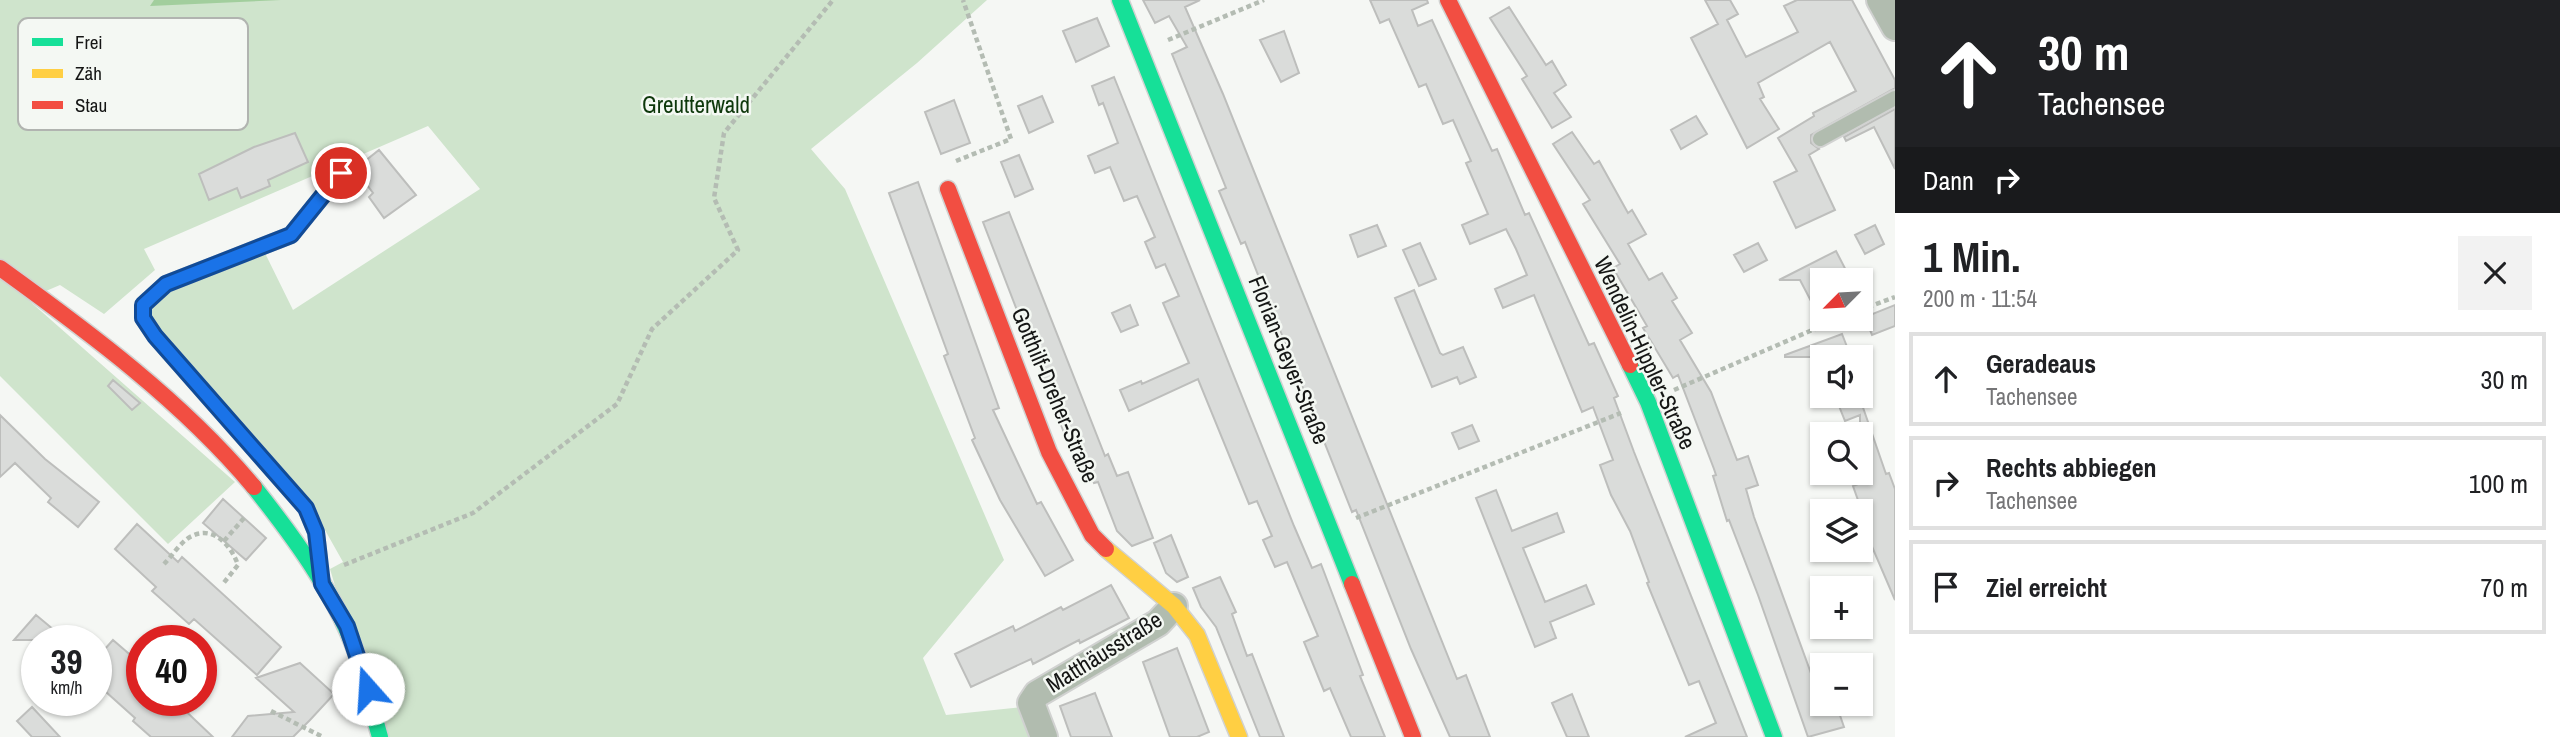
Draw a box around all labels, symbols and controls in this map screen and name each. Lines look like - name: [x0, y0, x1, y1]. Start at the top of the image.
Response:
- legend: [18, 18, 248, 130]
- text: 30 m: [2038, 19, 2130, 85]
- icon: ahead: [1923, 28, 2014, 119]
- text: Frei: [75, 29, 103, 55]
- text: Zäh: [75, 60, 102, 86]
- text: Tachensee: [2038, 82, 2165, 125]
- park label: Greutterwald: [642, 89, 750, 120]
- text: Stau: [75, 92, 107, 118]
- pin: [311, 143, 371, 203]
- icon: arrive: [322, 154, 360, 192]
- icon: right: [1988, 161, 2026, 199]
- text: Dann: [1923, 163, 1974, 198]
- text: 1 Min.: [1923, 229, 2021, 285]
- button: close: [2458, 236, 2532, 310]
- street label: Wendelin-Hippler-Straße: [1587, 251, 1704, 454]
- north arrow: [1810, 268, 1872, 331]
- map controls: [1810, 268, 1873, 716]
- street label: Florian-Geyer-Straße: [1242, 271, 1337, 449]
- text: 200 m · 11:54: [1923, 283, 2037, 314]
- street label: Gotthilf-Dreher-Straße: [1005, 302, 1106, 487]
- button: sound: [1810, 345, 1873, 408]
- text: Geradeaus: [1986, 346, 2096, 381]
- icon: ahead: [1927, 360, 1965, 398]
- text: 30 m: [2481, 362, 2528, 397]
- text: Tachensee: [1986, 381, 2078, 412]
- button: search: [1810, 422, 1873, 485]
- text: Rechts abbiegen: [1986, 450, 2157, 485]
- icon: right: [1927, 464, 1965, 502]
- text: 100 m: [2469, 466, 2528, 501]
- text: Tachensee: [1986, 485, 2078, 516]
- button: layers: [1810, 499, 1873, 562]
- icon: arrive: [1927, 568, 1965, 606]
- text: Ziel erreicht: [1986, 570, 2107, 605]
- text: 70 m: [2481, 570, 2528, 605]
- button: +: [1810, 576, 1873, 639]
- street label: Matthäusstraße: [1040, 604, 1168, 699]
- speed limit sign: 40: [126, 625, 217, 716]
- text: 39: [51, 638, 82, 685]
- position arrow: [331, 652, 405, 726]
- button: −: [1810, 653, 1873, 716]
- text: km/h: [51, 675, 83, 700]

